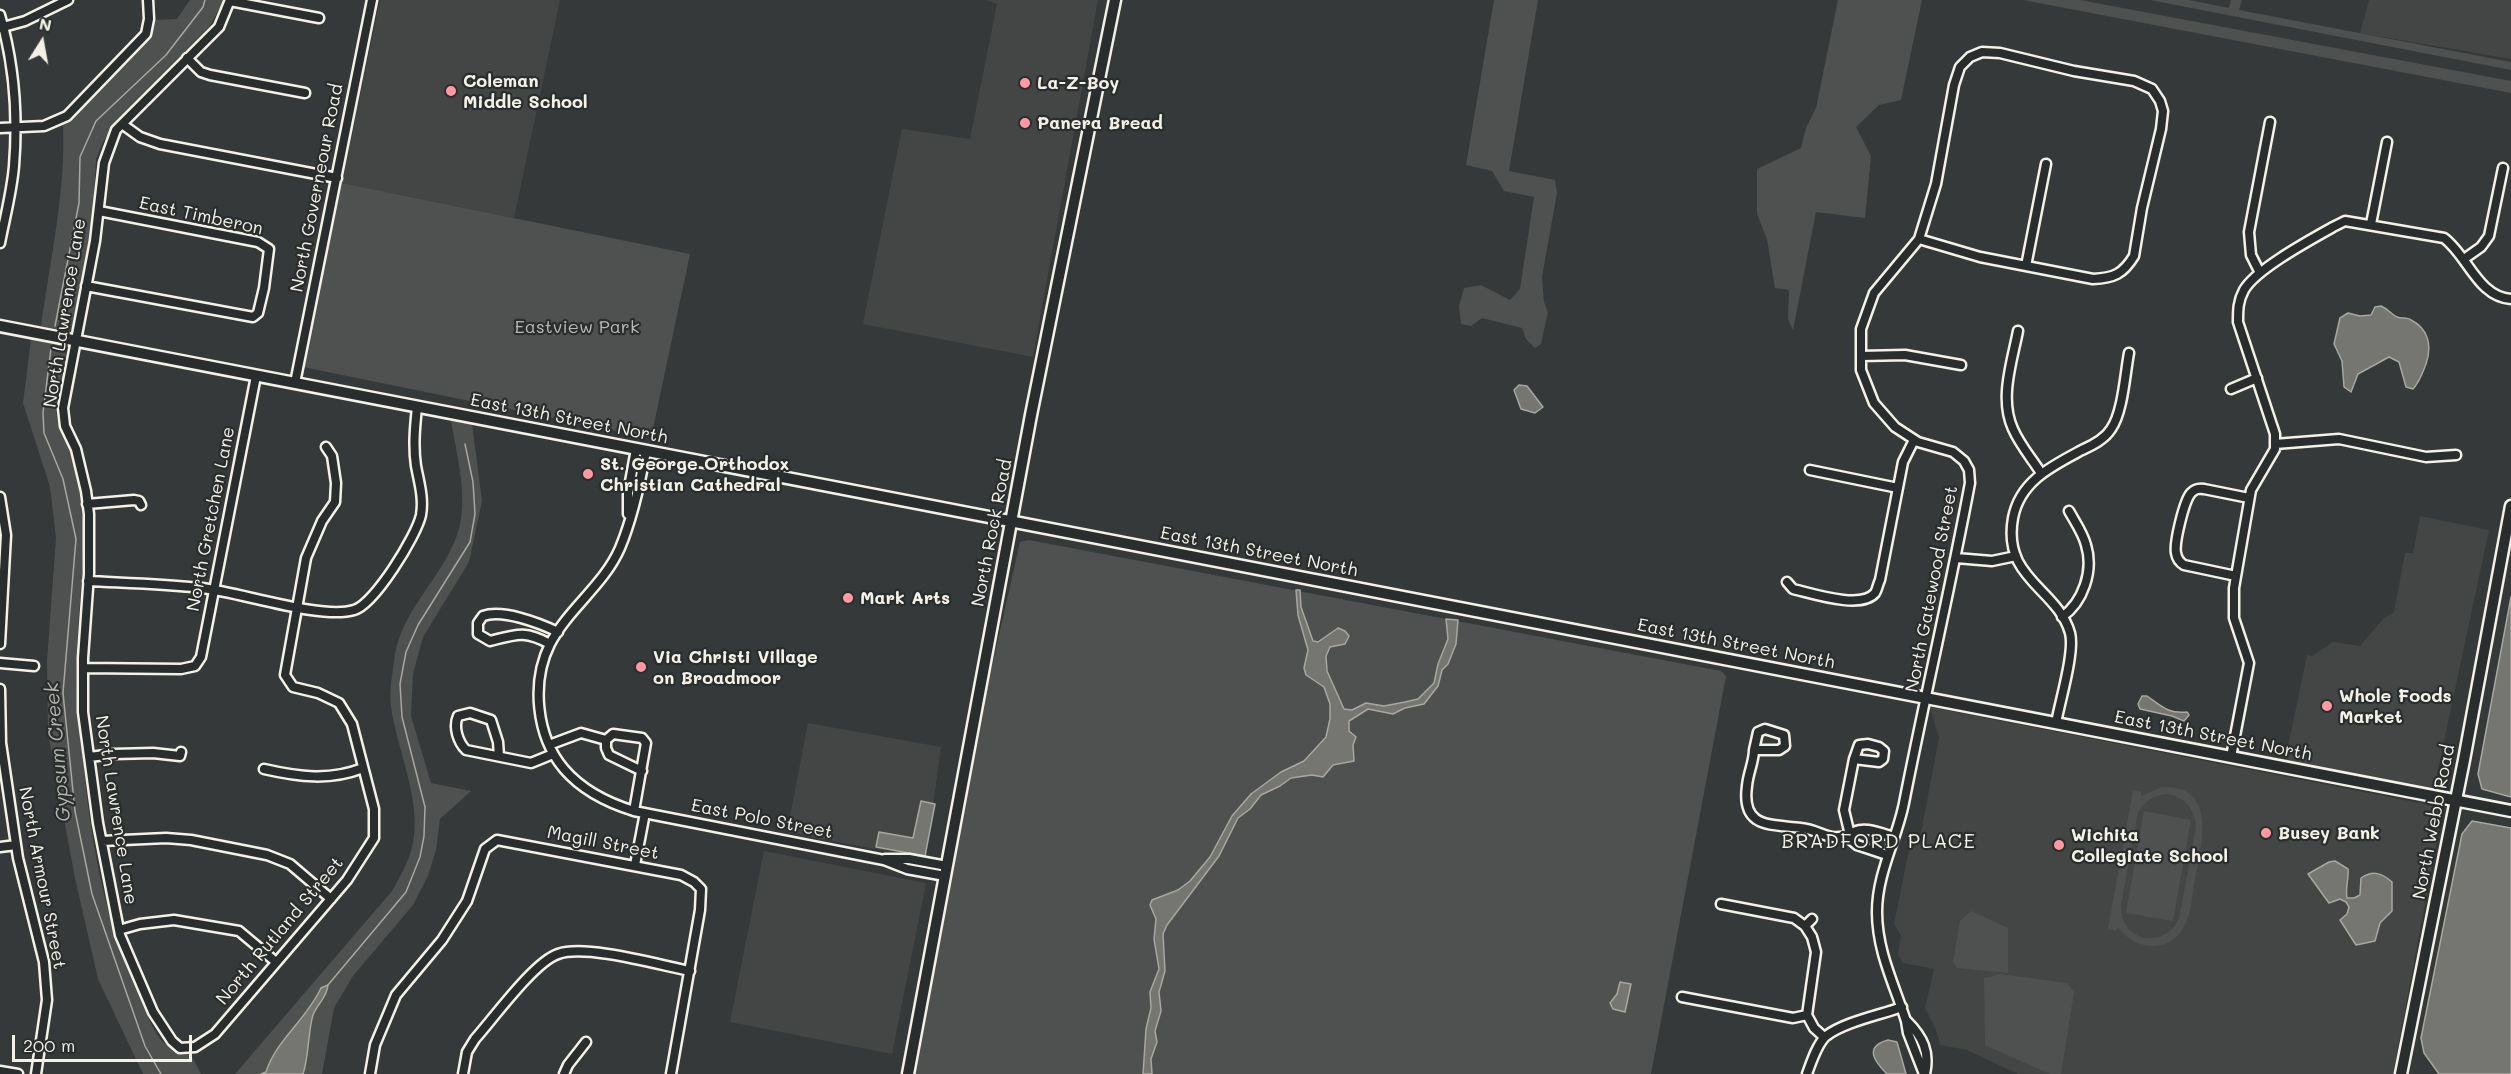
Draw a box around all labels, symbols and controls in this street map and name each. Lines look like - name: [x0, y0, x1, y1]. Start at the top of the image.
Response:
- north arrow: [12, 12, 72, 72]
- text: N: [38, 12, 53, 35]
- place label: Coleman Middle School: [463, 70, 588, 112]
- place label: La-Z-Boy: [1037, 72, 1119, 94]
- marker: La-Z-Boy: [1018, 76, 1032, 90]
- street label: North Governeour Road: [286, 82, 348, 294]
- marker: Coleman Middle School: [444, 84, 458, 98]
- place label: Panera Bread: [1037, 112, 1163, 134]
- marker: Panera Bread: [1018, 116, 1032, 130]
- street label: East Timberon: [137, 192, 265, 240]
- street label: North Lawrence Lane: [39, 217, 91, 409]
- park label: Eastview Park: [515, 316, 639, 338]
- street label: East 13th Street North: [469, 389, 669, 449]
- street label: North Gretchen Lane: [182, 425, 240, 613]
- place label: St. George Orthodox Christian Cathedral: [600, 453, 789, 496]
- street label: North Rock Road: [967, 457, 1017, 609]
- marker: St. George Orthodox Christian Cathedral: [581, 467, 595, 481]
- street label: North Gatewood Street: [1901, 484, 1963, 694]
- street label: East 13th Street North: [1159, 522, 1359, 582]
- place label: Mark Arts: [860, 587, 950, 609]
- marker: Mark Arts: [841, 591, 855, 605]
- street label: East 13th Street North: [1636, 614, 1836, 674]
- place label: Via Christi Village on Broadmoor: [653, 646, 818, 688]
- marker: Via Christi Village on Broadmoor: [634, 660, 648, 674]
- water label: Gypsum Creek: [40, 681, 76, 823]
- place label: Whole Foods Market: [2339, 685, 2452, 728]
- marker: Whole Foods Market: [2320, 699, 2334, 713]
- street label: East 13th Street North: [2113, 706, 2313, 766]
- street label: North Lawrence Lane: [90, 714, 142, 906]
- street label: North Webb Road: [2408, 743, 2460, 901]
- street label: North Armour Street: [14, 785, 70, 971]
- street label: East Polo Street: [689, 795, 835, 843]
- street label: Magill Street: [545, 822, 661, 864]
- place label: Busey Bank: [2278, 822, 2380, 844]
- place label: Wichita Collegiate School: [2071, 824, 2228, 866]
- marker: Busey Bank: [2259, 826, 2273, 840]
- district label: BRADFORD PLACE: [1782, 830, 1976, 854]
- marker: Wichita Collegiate School: [2052, 838, 2066, 852]
- street label: North Rutland Street: [212, 853, 348, 1009]
- scale bar: [15, 1023, 195, 1061]
- text: 200 m: [23, 1033, 75, 1057]

